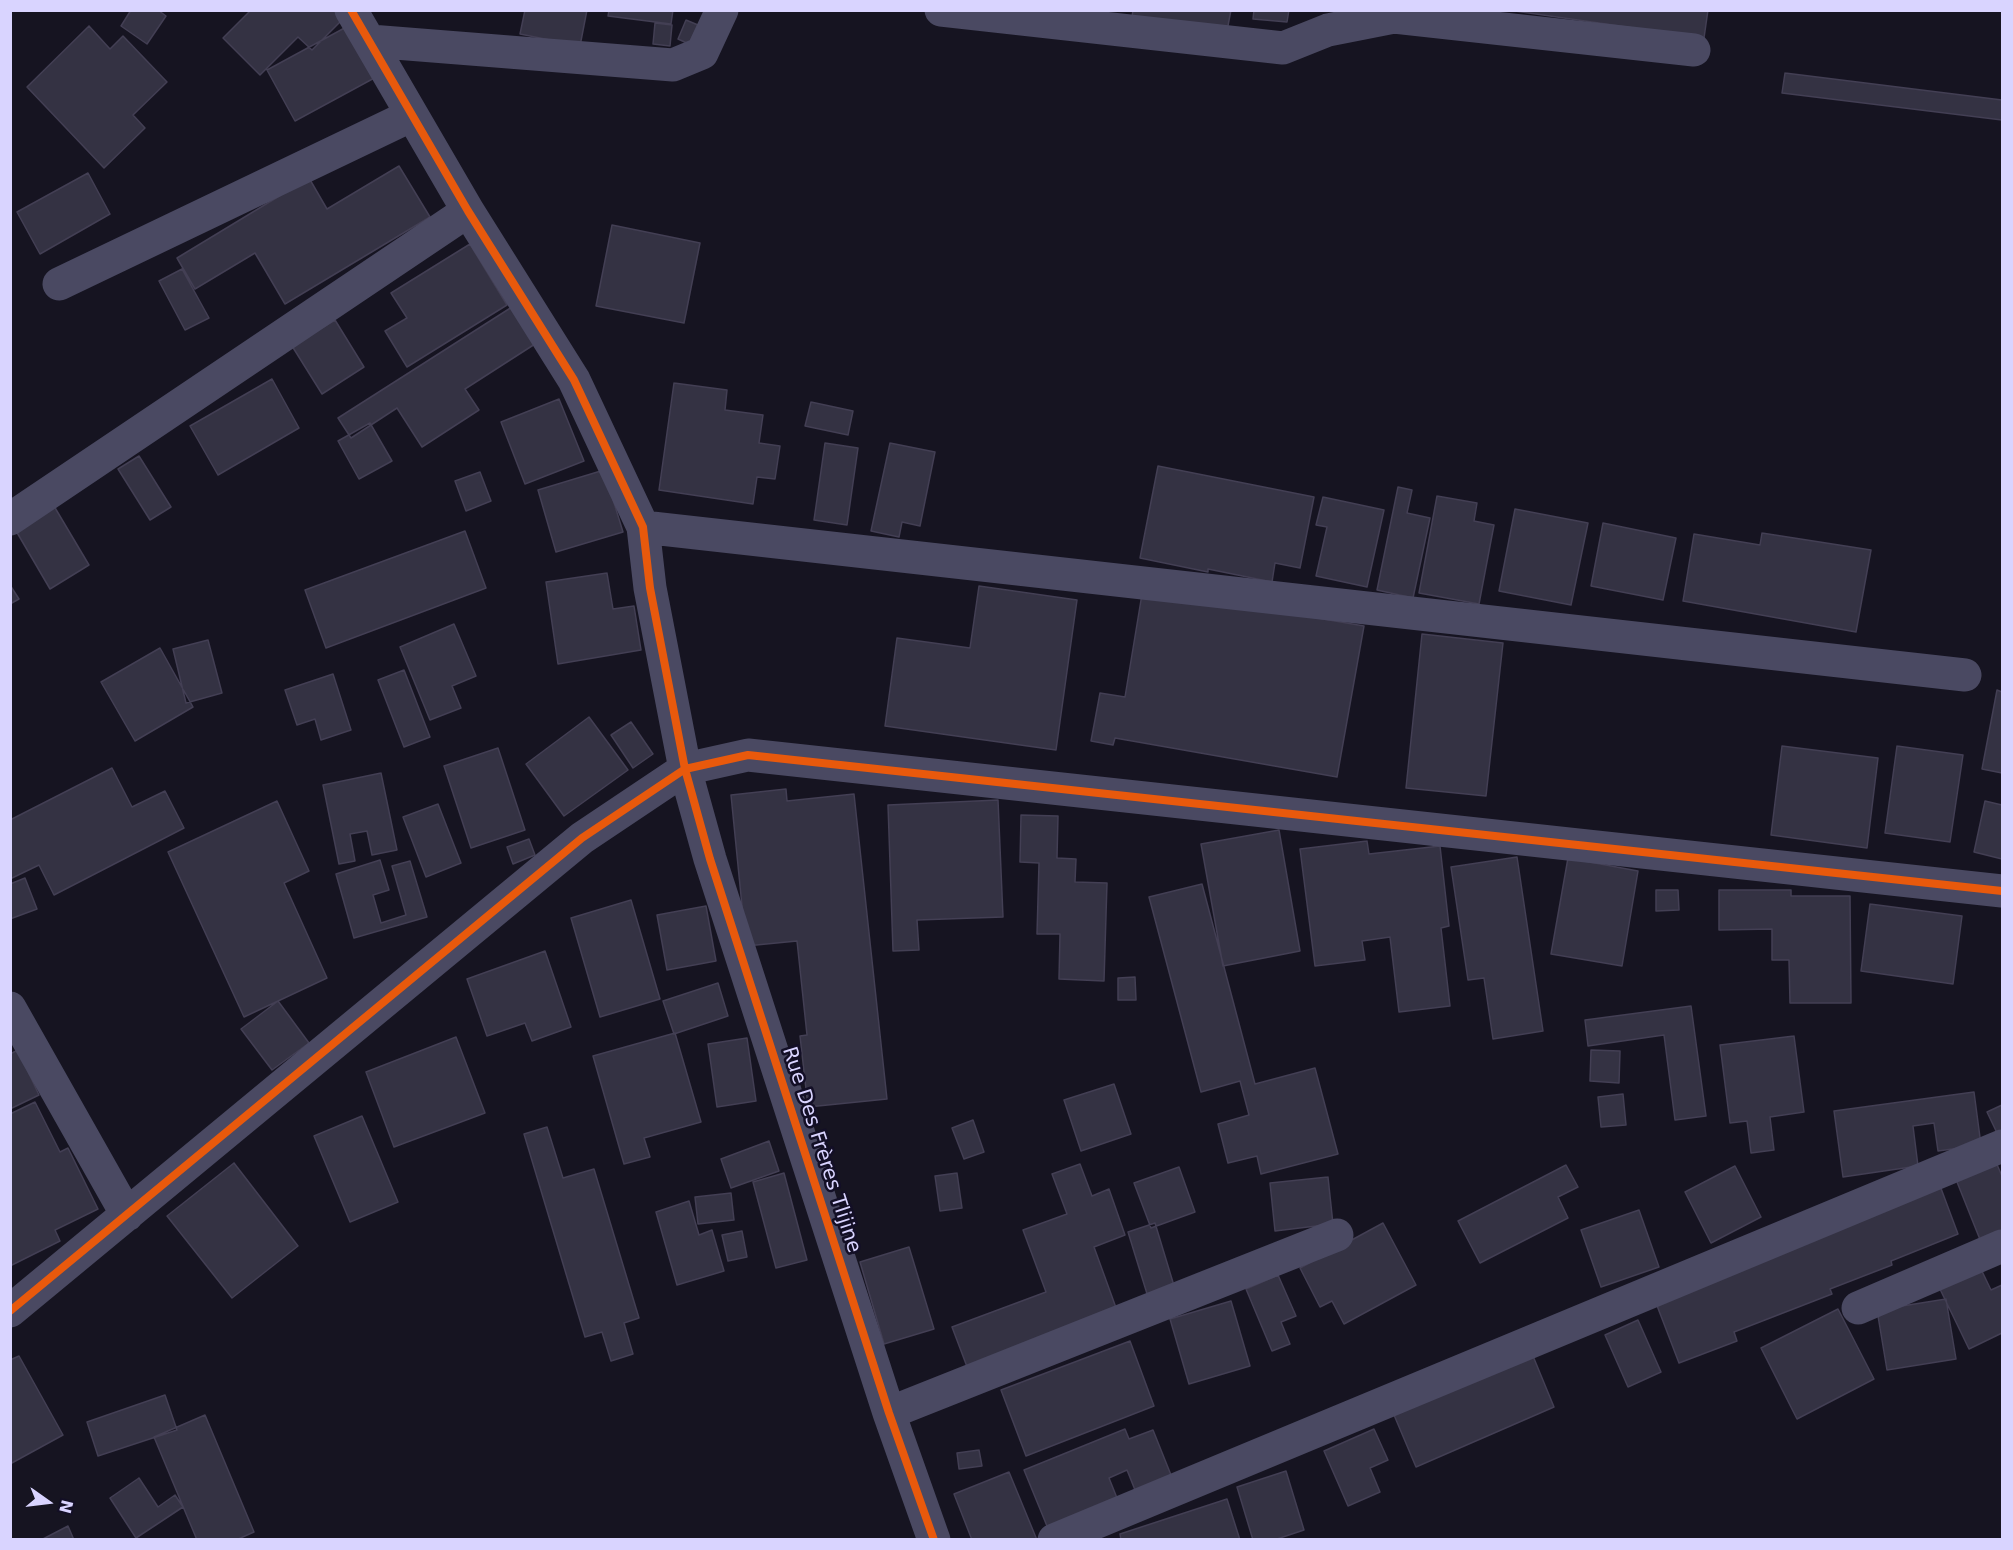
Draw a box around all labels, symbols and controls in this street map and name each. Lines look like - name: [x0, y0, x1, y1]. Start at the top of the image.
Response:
- street label: Rue Des Frères Tlijine: [776, 1044, 866, 1256]
- north arrow: [18, 1472, 78, 1532]
- text: N: [55, 1498, 77, 1515]

